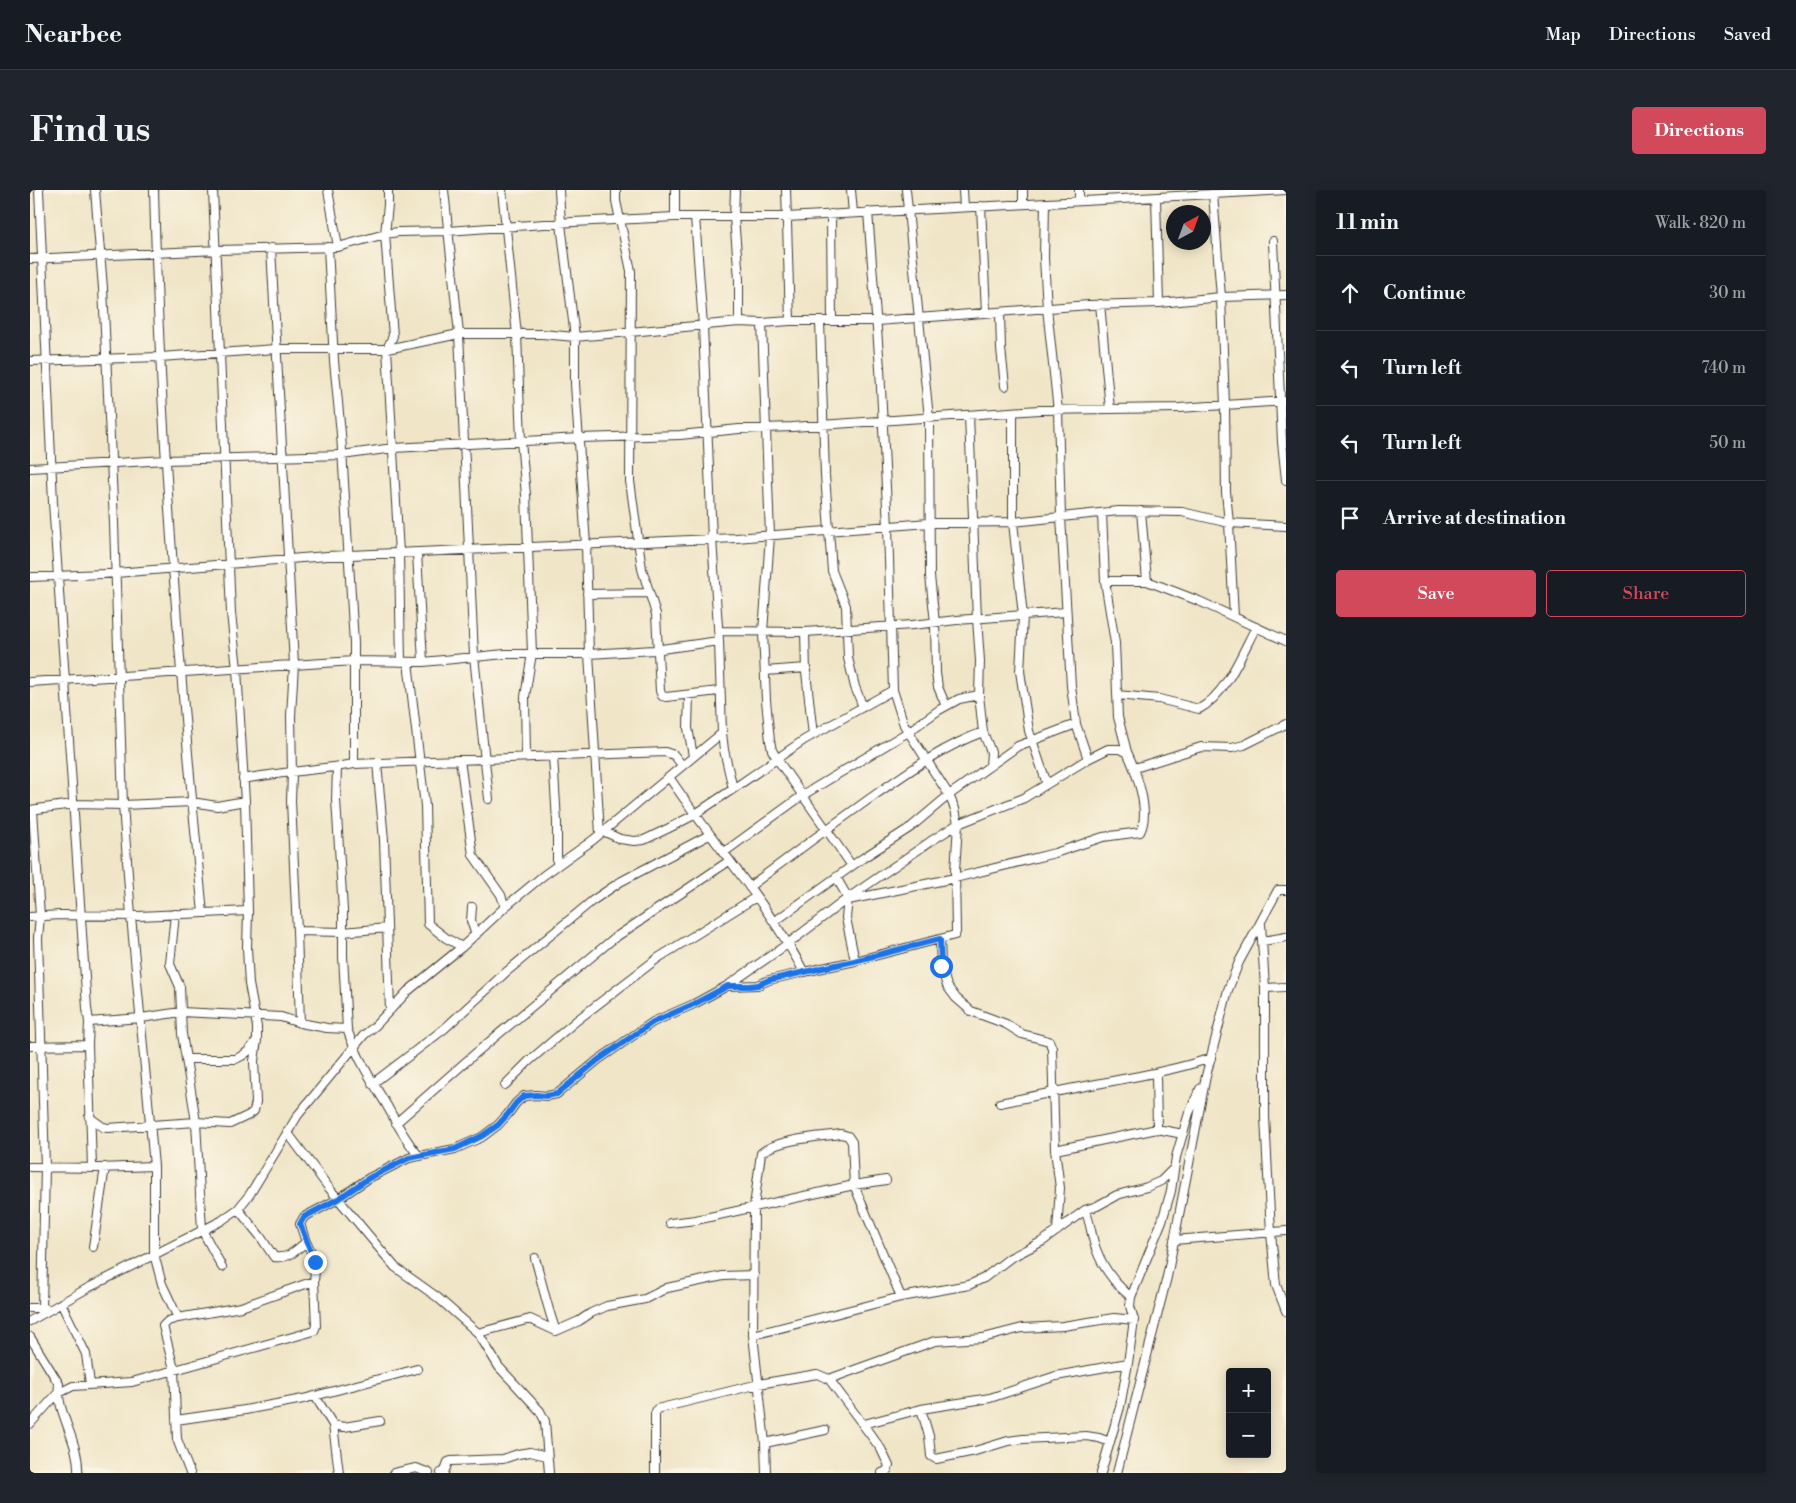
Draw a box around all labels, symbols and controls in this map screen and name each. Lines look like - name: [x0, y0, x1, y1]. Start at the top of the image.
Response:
- text: Nearbee: [25, 20, 122, 50]
- text: Map: [1545, 23, 1581, 46]
- text: Directions: [1609, 23, 1696, 46]
- text: Saved: [1724, 23, 1771, 46]
- button: Directions: [1632, 107, 1766, 154]
- text: Find us: [30, 109, 150, 152]
- north arrow: [1166, 205, 1211, 250]
- text: 11 min: [1336, 210, 1399, 236]
- text: Walk · 820 m: [1655, 213, 1746, 233]
- icon: ahead: [1336, 279, 1364, 307]
- text: Continue: [1383, 281, 1466, 305]
- text: 30 m: [1709, 283, 1746, 303]
- icon: left: [1336, 354, 1364, 382]
- text: Turn left: [1383, 356, 1462, 380]
- text: 740 m: [1701, 358, 1746, 378]
- icon: left: [1336, 429, 1364, 457]
- text: Turn left: [1383, 431, 1462, 455]
- text: 50 m: [1709, 433, 1746, 453]
- icon: arrive: [1336, 504, 1364, 532]
- text: Arrive at destination: [1383, 506, 1566, 530]
- button: Save: [1336, 570, 1536, 617]
- button: Share: [1546, 570, 1746, 617]
- route start: [930, 955, 953, 978]
- route end: [304, 1251, 327, 1274]
- map controls: [1226, 1368, 1271, 1458]
- button: +: [1226, 1368, 1271, 1413]
- button: −: [1226, 1413, 1271, 1458]

